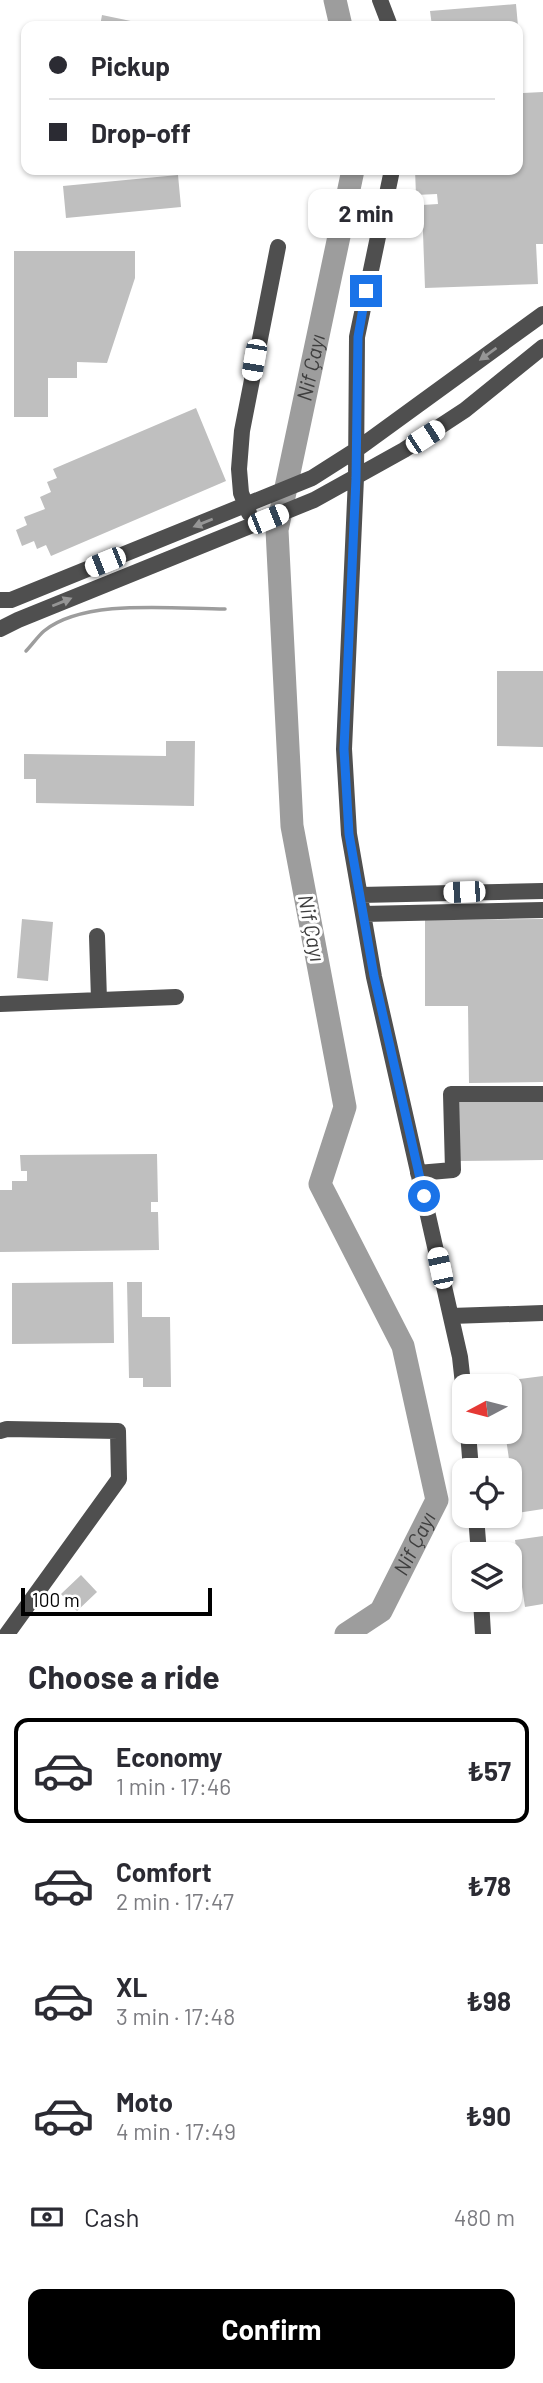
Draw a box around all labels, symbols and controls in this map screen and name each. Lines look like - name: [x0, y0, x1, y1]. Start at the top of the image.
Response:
- text: Pickup: [91, 50, 170, 81]
- text: Drop-off: [91, 117, 191, 148]
- callout: 2 min: [308, 190, 424, 238]
- text: 2 min: [338, 199, 394, 227]
- route end: [350, 275, 382, 307]
- water label: Nif Çayı: [291, 332, 329, 403]
- car: [241, 337, 268, 383]
- one-way arrow: [479, 347, 497, 361]
- car: [402, 417, 449, 457]
- car: [245, 501, 292, 537]
- one-way arrow: [193, 517, 214, 528]
- car: [82, 544, 129, 580]
- one-way arrow: [52, 596, 73, 607]
- car: [443, 881, 486, 903]
- water label: Nif Çayı: [294, 892, 331, 963]
- route start: [408, 1180, 440, 1212]
- car: [426, 1245, 455, 1291]
- north arrow: [452, 1374, 522, 1444]
- map controls: [452, 1374, 522, 1612]
- button: locate: [452, 1458, 522, 1528]
- water label: Nif Çayı: [387, 1508, 440, 1579]
- button: layers: [452, 1542, 522, 1612]
- scale bar: [21, 1585, 212, 1617]
- text: 100 m: [32, 1588, 80, 1611]
- text: Choose a ride: [28, 1657, 220, 1695]
- icon: car: [32, 1739, 95, 1802]
- text: Economy: [116, 1741, 222, 1772]
- text: ₺57: [467, 1755, 511, 1786]
- text: 1 min · 17:46: [116, 1772, 231, 1800]
- icon: car: [32, 1854, 95, 1917]
- text: Comfort: [116, 1856, 212, 1887]
- text: ₺78: [467, 1870, 511, 1901]
- text: 2 min · 17:47: [116, 1887, 234, 1915]
- icon: car: [32, 1969, 95, 2032]
- text: XL: [116, 1971, 147, 2002]
- text: ₺98: [466, 1985, 511, 2016]
- text: 3 min · 17:48: [116, 2002, 235, 2030]
- icon: car: [32, 2084, 95, 2147]
- text: Moto: [116, 2086, 173, 2117]
- text: ₺90: [466, 2100, 511, 2131]
- text: 4 min · 17:49: [116, 2117, 236, 2145]
- icon: cash: [28, 2198, 66, 2236]
- text: Cash: [84, 2201, 139, 2232]
- text: 480 m: [454, 2203, 515, 2231]
- button: Confirm: [28, 2289, 515, 2369]

